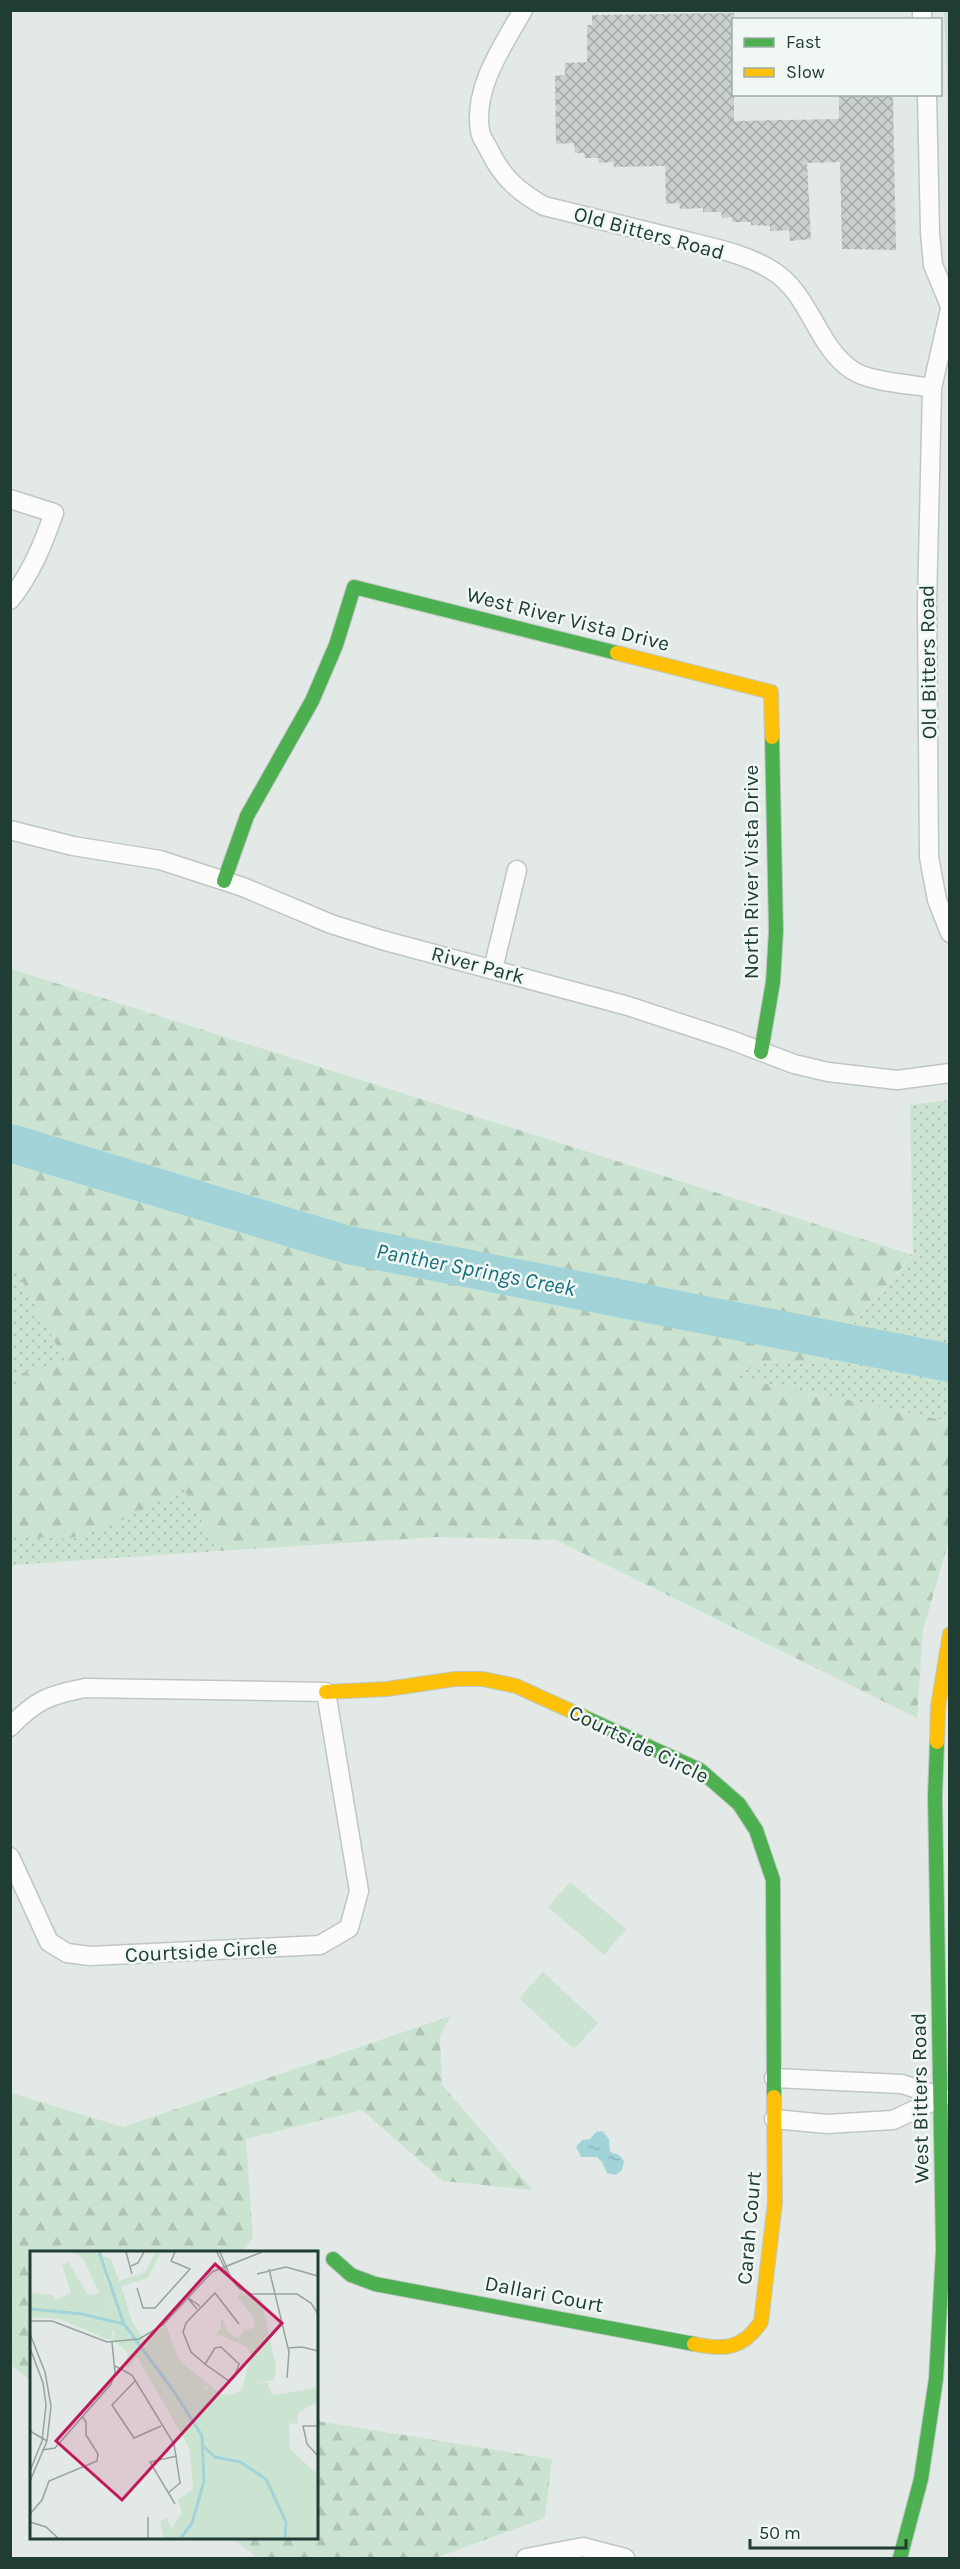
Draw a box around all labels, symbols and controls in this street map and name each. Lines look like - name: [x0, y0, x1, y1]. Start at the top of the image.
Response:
- legend: [732, 18, 942, 96]
- text: Fast: [786, 31, 821, 53]
- text: Slow: [786, 61, 825, 83]
- street label: Old Bitters Road: [571, 201, 727, 265]
- street label: West River Vista Drive: [464, 582, 672, 656]
- street label: Old Bitters Road: [915, 584, 941, 740]
- street label: North River Vista Drive: [739, 765, 763, 979]
- street label: River Park: [429, 941, 527, 989]
- water label: Panther Springs Creek: [374, 1238, 579, 1302]
- street label: Courtside Circle: [565, 1700, 713, 1788]
- street label: Courtside Circle: [124, 1935, 278, 1967]
- street label: West Bitters Road: [907, 2012, 933, 2184]
- street label: Carah Court: [732, 2170, 766, 2286]
- inset map: [30, 2251, 318, 2539]
- street label: Dallari Court: [483, 2271, 605, 2317]
- scale bar: [750, 2512, 906, 2550]
- text: 50 m: [759, 2522, 801, 2544]

